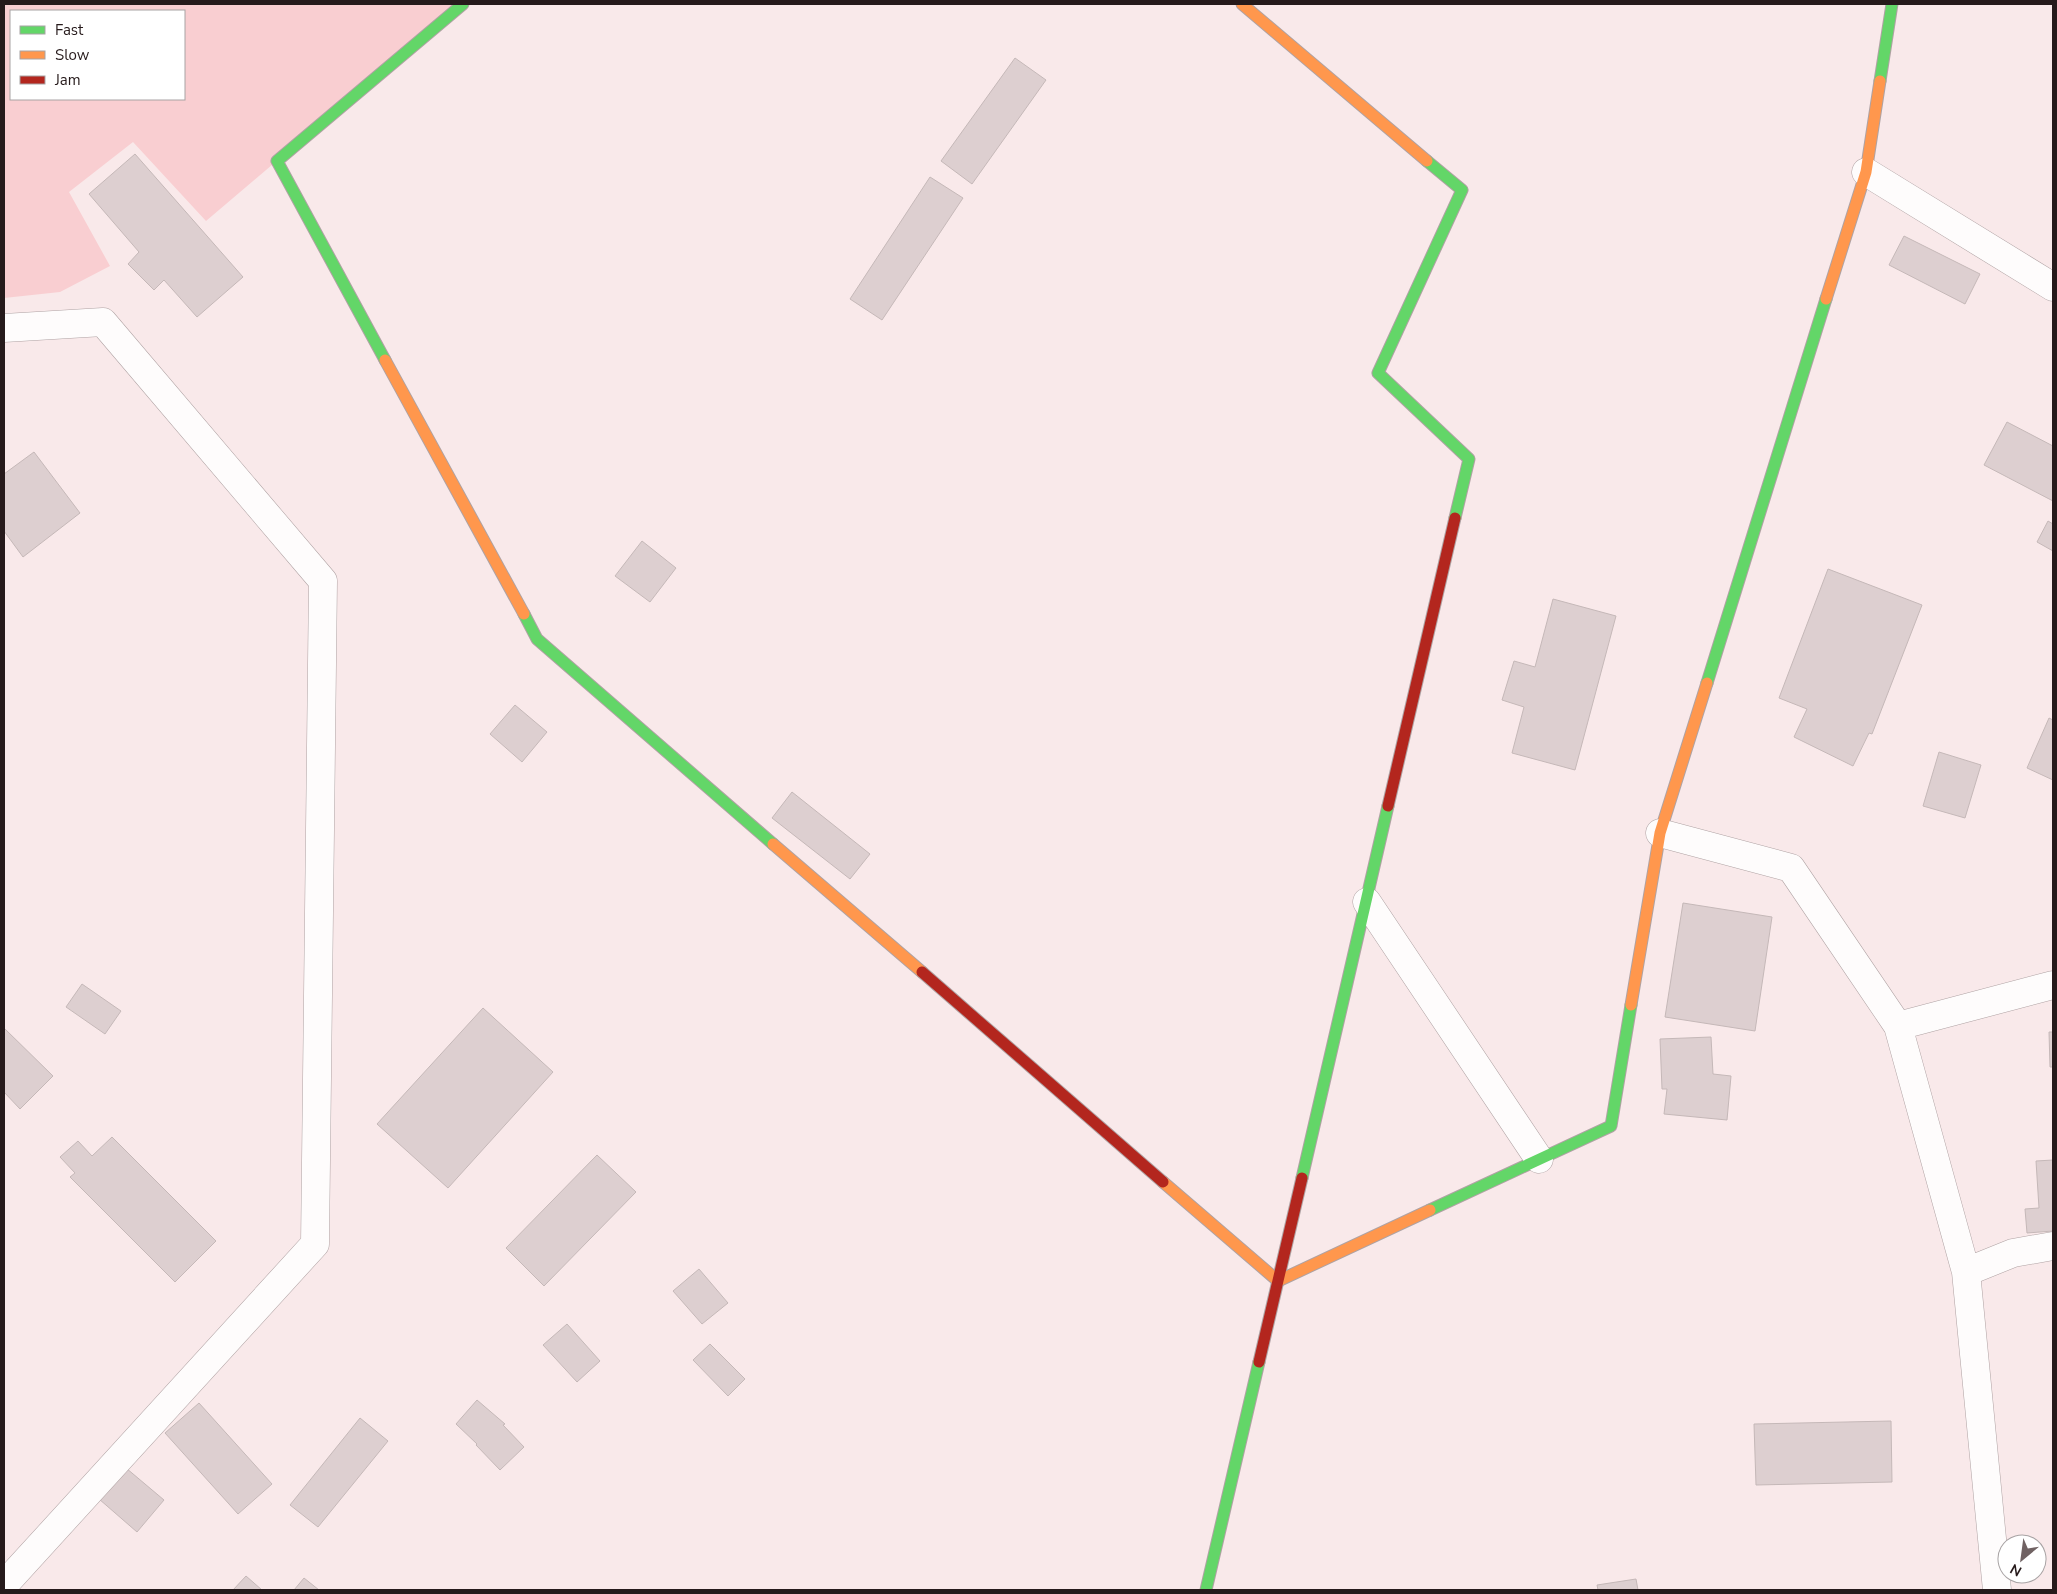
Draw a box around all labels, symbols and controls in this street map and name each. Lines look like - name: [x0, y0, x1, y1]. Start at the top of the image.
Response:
- legend: [10, 10, 185, 100]
- text: Fast: [55, 20, 84, 40]
- text: Slow: [55, 45, 90, 65]
- text: Jam: [54, 70, 81, 90]
- north arrow: [1997, 1534, 2047, 1584]
- text: N: [2007, 1559, 2025, 1581]

